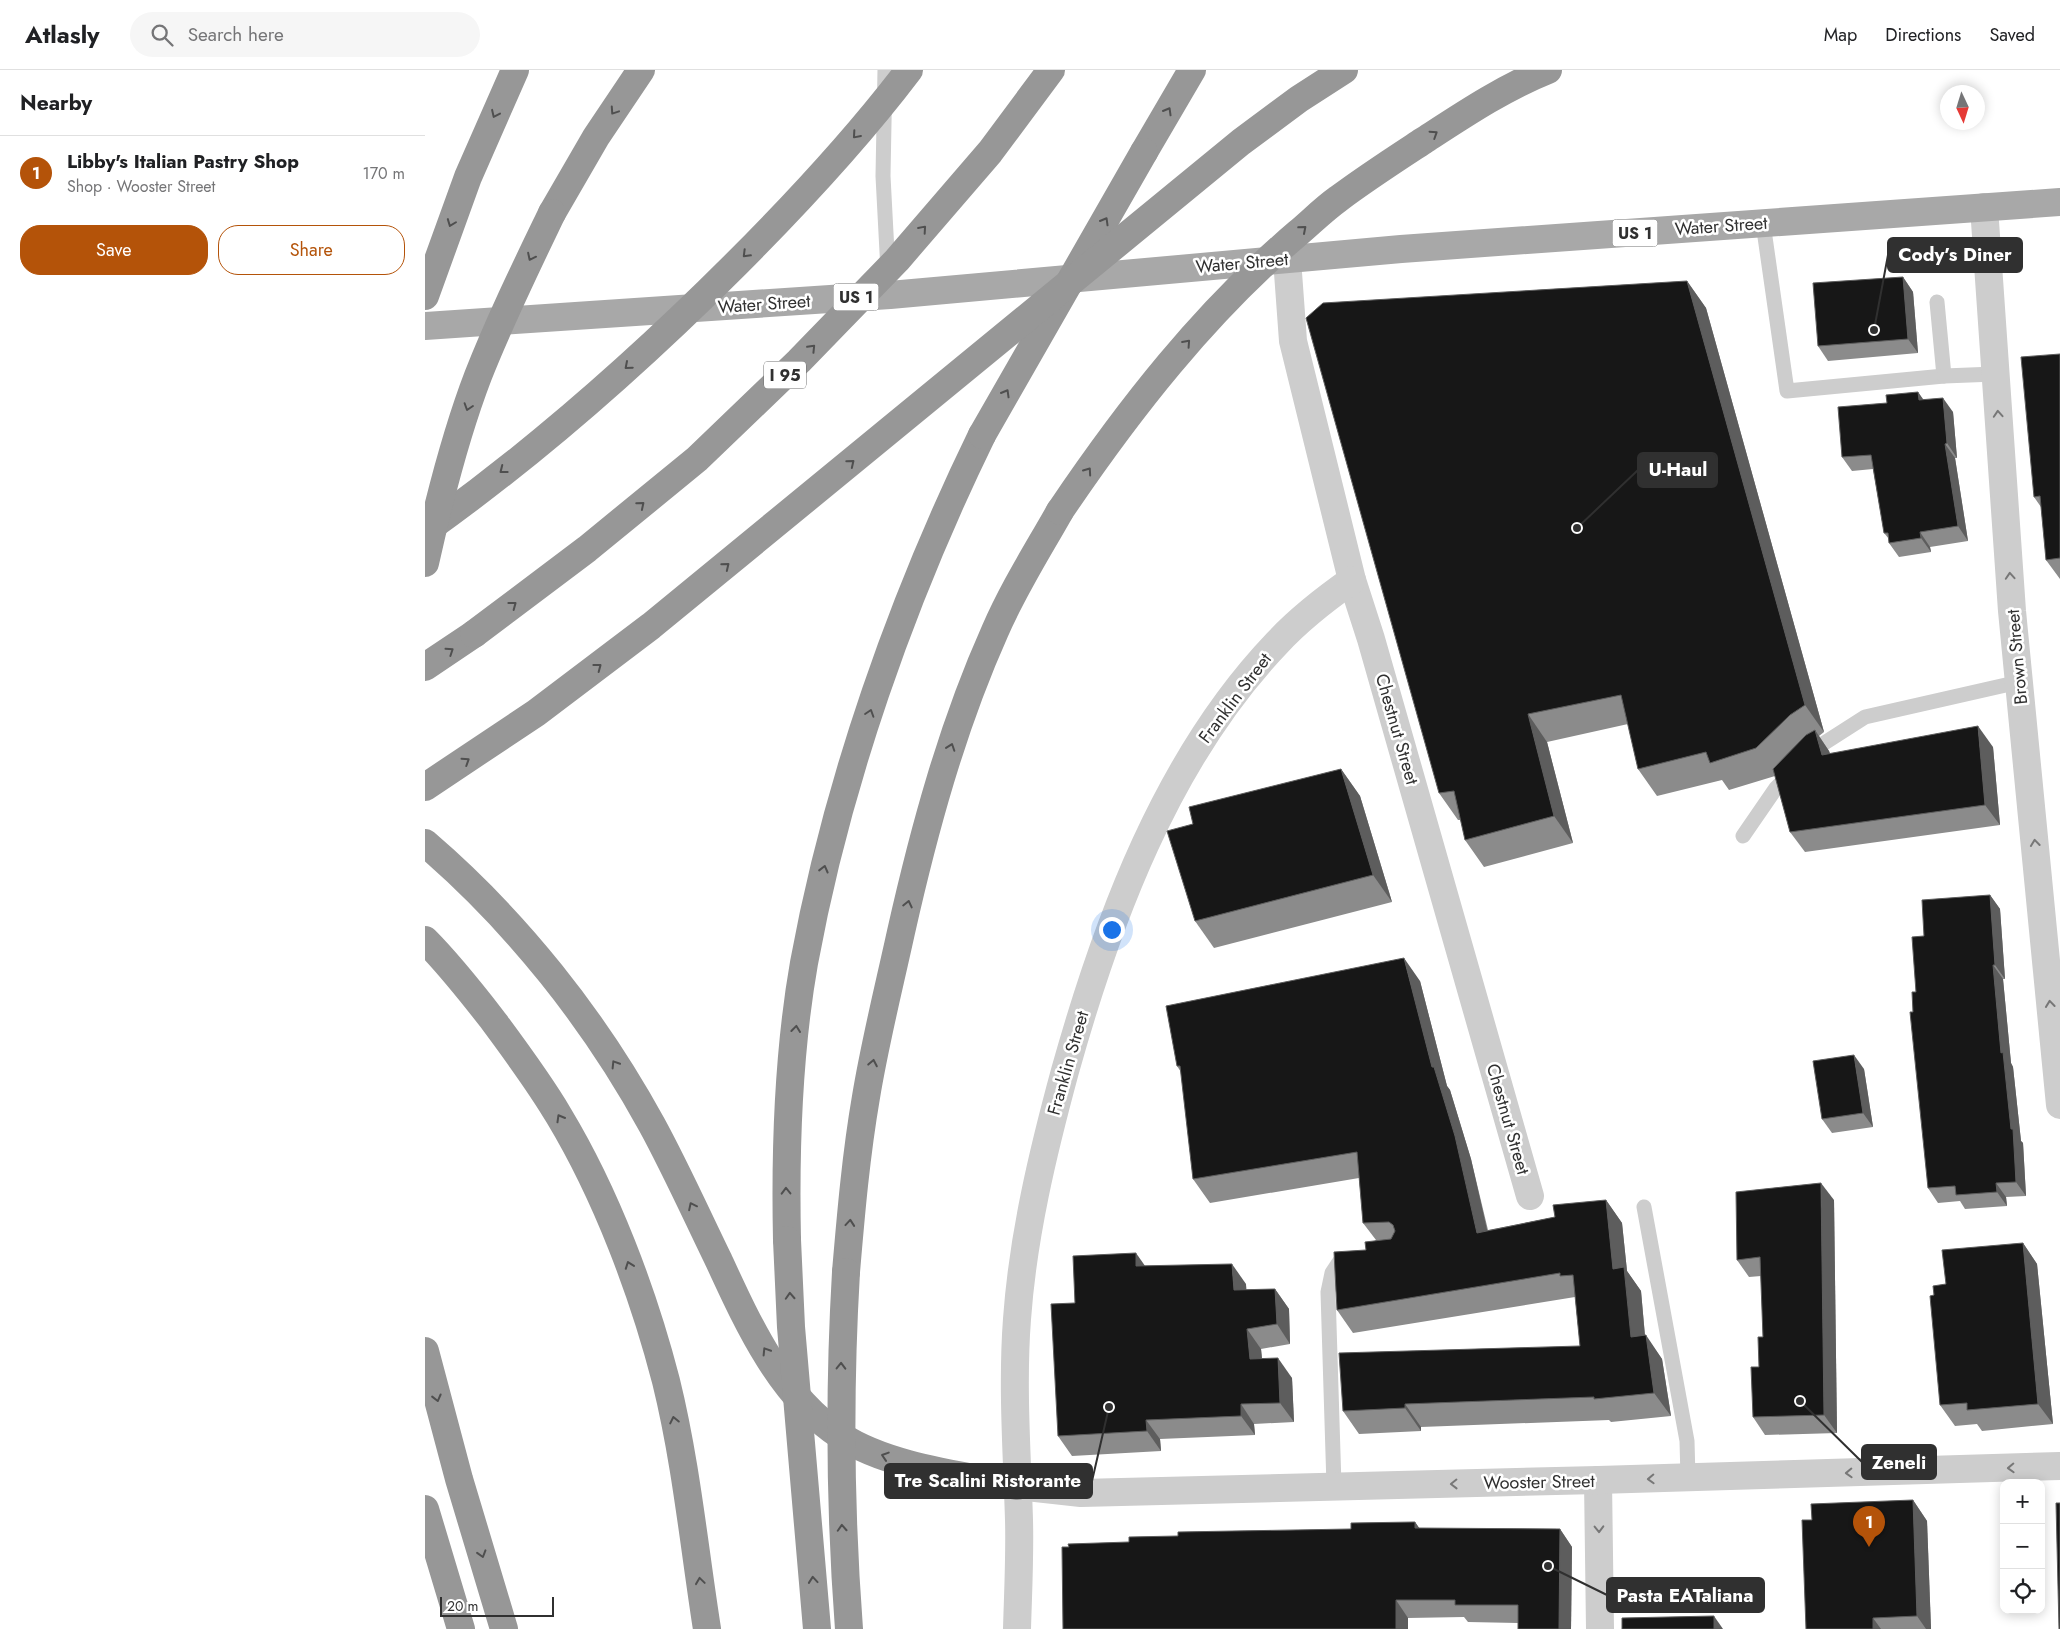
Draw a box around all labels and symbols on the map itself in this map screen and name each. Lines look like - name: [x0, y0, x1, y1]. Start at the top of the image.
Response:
- north arrow: [1940, 85, 1985, 130]
- one-way arrow: [611, 105, 620, 114]
- one-way arrow: [1162, 108, 1172, 117]
- one-way arrow: [490, 109, 501, 118]
- one-way arrow: [853, 130, 862, 139]
- one-way arrow: [1429, 130, 1438, 140]
- street label: Water Street: [1674, 210, 1769, 242]
- one-way arrow: [447, 218, 457, 227]
- one-way arrow: [1098, 218, 1108, 227]
- road number: US 1: [1613, 220, 1657, 247]
- one-way arrow: [918, 226, 927, 235]
- one-way arrow: [1297, 226, 1306, 235]
- callout: Cody’s Diner: [1888, 238, 2022, 272]
- text: Cody’s Diner: [1898, 241, 2012, 268]
- street label: Water Street: [1195, 246, 1290, 280]
- one-way arrow: [742, 248, 751, 257]
- one-way arrow: [526, 252, 537, 261]
- road number: US 1: [833, 283, 879, 310]
- street label: Water Street: [717, 288, 812, 320]
- one-way arrow: [1182, 339, 1191, 348]
- one-way arrow: [806, 345, 815, 354]
- one-way arrow: [624, 360, 633, 369]
- road number: I 95: [764, 362, 806, 388]
- one-way arrow: [1000, 389, 1010, 398]
- one-way arrow: [464, 402, 474, 410]
- one-way arrow: [1992, 410, 2003, 418]
- callout: U-Haul: [1638, 453, 1717, 487]
- text: U-Haul: [1649, 456, 1707, 483]
- one-way arrow: [845, 460, 854, 468]
- one-way arrow: [500, 465, 509, 473]
- one-way arrow: [1082, 467, 1091, 477]
- one-way arrow: [635, 502, 644, 511]
- one-way arrow: [720, 562, 729, 571]
- one-way arrow: [2004, 572, 2015, 580]
- one-way arrow: [507, 602, 517, 611]
- street label: Brown Street: [2000, 608, 2034, 706]
- street label: Franklin Street: [1192, 647, 1278, 749]
- one-way arrow: [444, 648, 453, 657]
- one-way arrow: [592, 664, 601, 672]
- street label: Chestnut Street: [1369, 671, 1425, 788]
- one-way arrow: [864, 710, 874, 718]
- one-way arrow: [945, 744, 955, 752]
- one-way arrow: [460, 758, 470, 767]
- one-way arrow: [2029, 838, 2040, 846]
- one-way arrow: [818, 865, 829, 874]
- one-way arrow: [902, 899, 913, 908]
- your location: [1099, 917, 1125, 943]
- one-way arrow: [2045, 1000, 2056, 1008]
- street label: Franklin Street: [1041, 1007, 1095, 1118]
- one-way arrow: [790, 1025, 801, 1033]
- one-way arrow: [867, 1058, 877, 1067]
- one-way arrow: [611, 1060, 621, 1069]
- street label: Chestnut Street: [1480, 1061, 1536, 1178]
- one-way arrow: [556, 1114, 566, 1123]
- one-way arrow: [781, 1187, 791, 1194]
- one-way arrow: [688, 1202, 699, 1211]
- one-way arrow: [845, 1219, 856, 1227]
- one-way arrow: [625, 1261, 635, 1269]
- one-way arrow: [784, 1292, 795, 1300]
- one-way arrow: [763, 1347, 772, 1357]
- one-way arrow: [836, 1361, 847, 1369]
- one-way arrow: [431, 1394, 442, 1403]
- one-way arrow: [669, 1416, 679, 1425]
- callout: Zeneli: [1862, 1445, 1936, 1479]
- text: Zeneli: [1872, 1449, 1926, 1476]
- one-way arrow: [881, 1451, 889, 1461]
- one-way arrow: [2007, 1462, 2015, 1473]
- callout: Tre Scalini Ristorante: [885, 1464, 1092, 1498]
- text: Tre Scalini Ristorante: [895, 1467, 1081, 1494]
- street label: Wooster Street: [1483, 1468, 1596, 1496]
- one-way arrow: [1845, 1468, 1852, 1478]
- one-way arrow: [1647, 1474, 1655, 1484]
- one-way arrow: [1450, 1478, 1458, 1489]
- pin: 1: [1853, 1506, 1885, 1547]
- one-way arrow: [837, 1524, 848, 1532]
- one-way arrow: [1594, 1526, 1604, 1533]
- one-way arrow: [476, 1550, 486, 1558]
- one-way arrow: [695, 1576, 706, 1584]
- one-way arrow: [808, 1576, 819, 1584]
- callout: Pasta EATaliana: [1607, 1578, 1764, 1612]
- text: Pasta EATaliana: [1616, 1582, 1754, 1609]
- scale bar: [440, 1594, 554, 1617]

